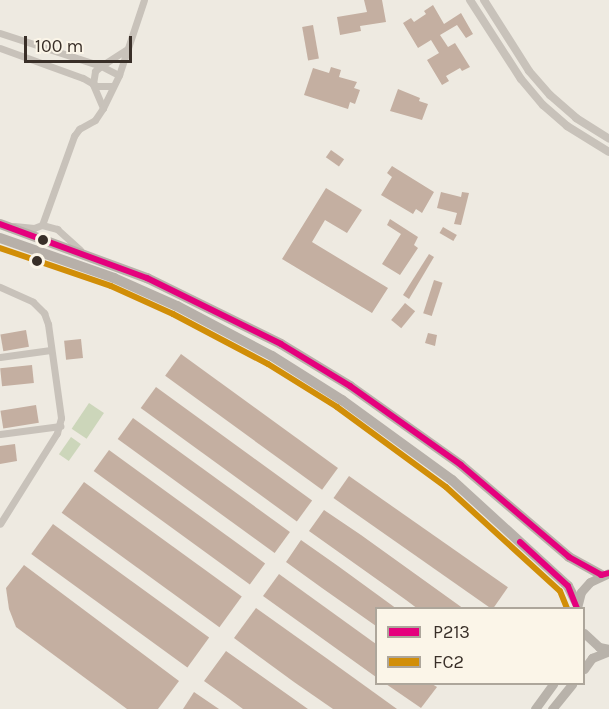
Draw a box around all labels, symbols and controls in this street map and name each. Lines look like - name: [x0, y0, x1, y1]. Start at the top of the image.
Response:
- scale bar: [27, 24, 135, 62]
- text: 100 m: [35, 35, 83, 57]
- unlabelled marker: [37, 234, 49, 246]
- unlabelled marker: [31, 255, 43, 267]
- legend: [375, 607, 585, 685]
- text: P213: [433, 621, 470, 643]
- text: FC2: [433, 651, 464, 673]

